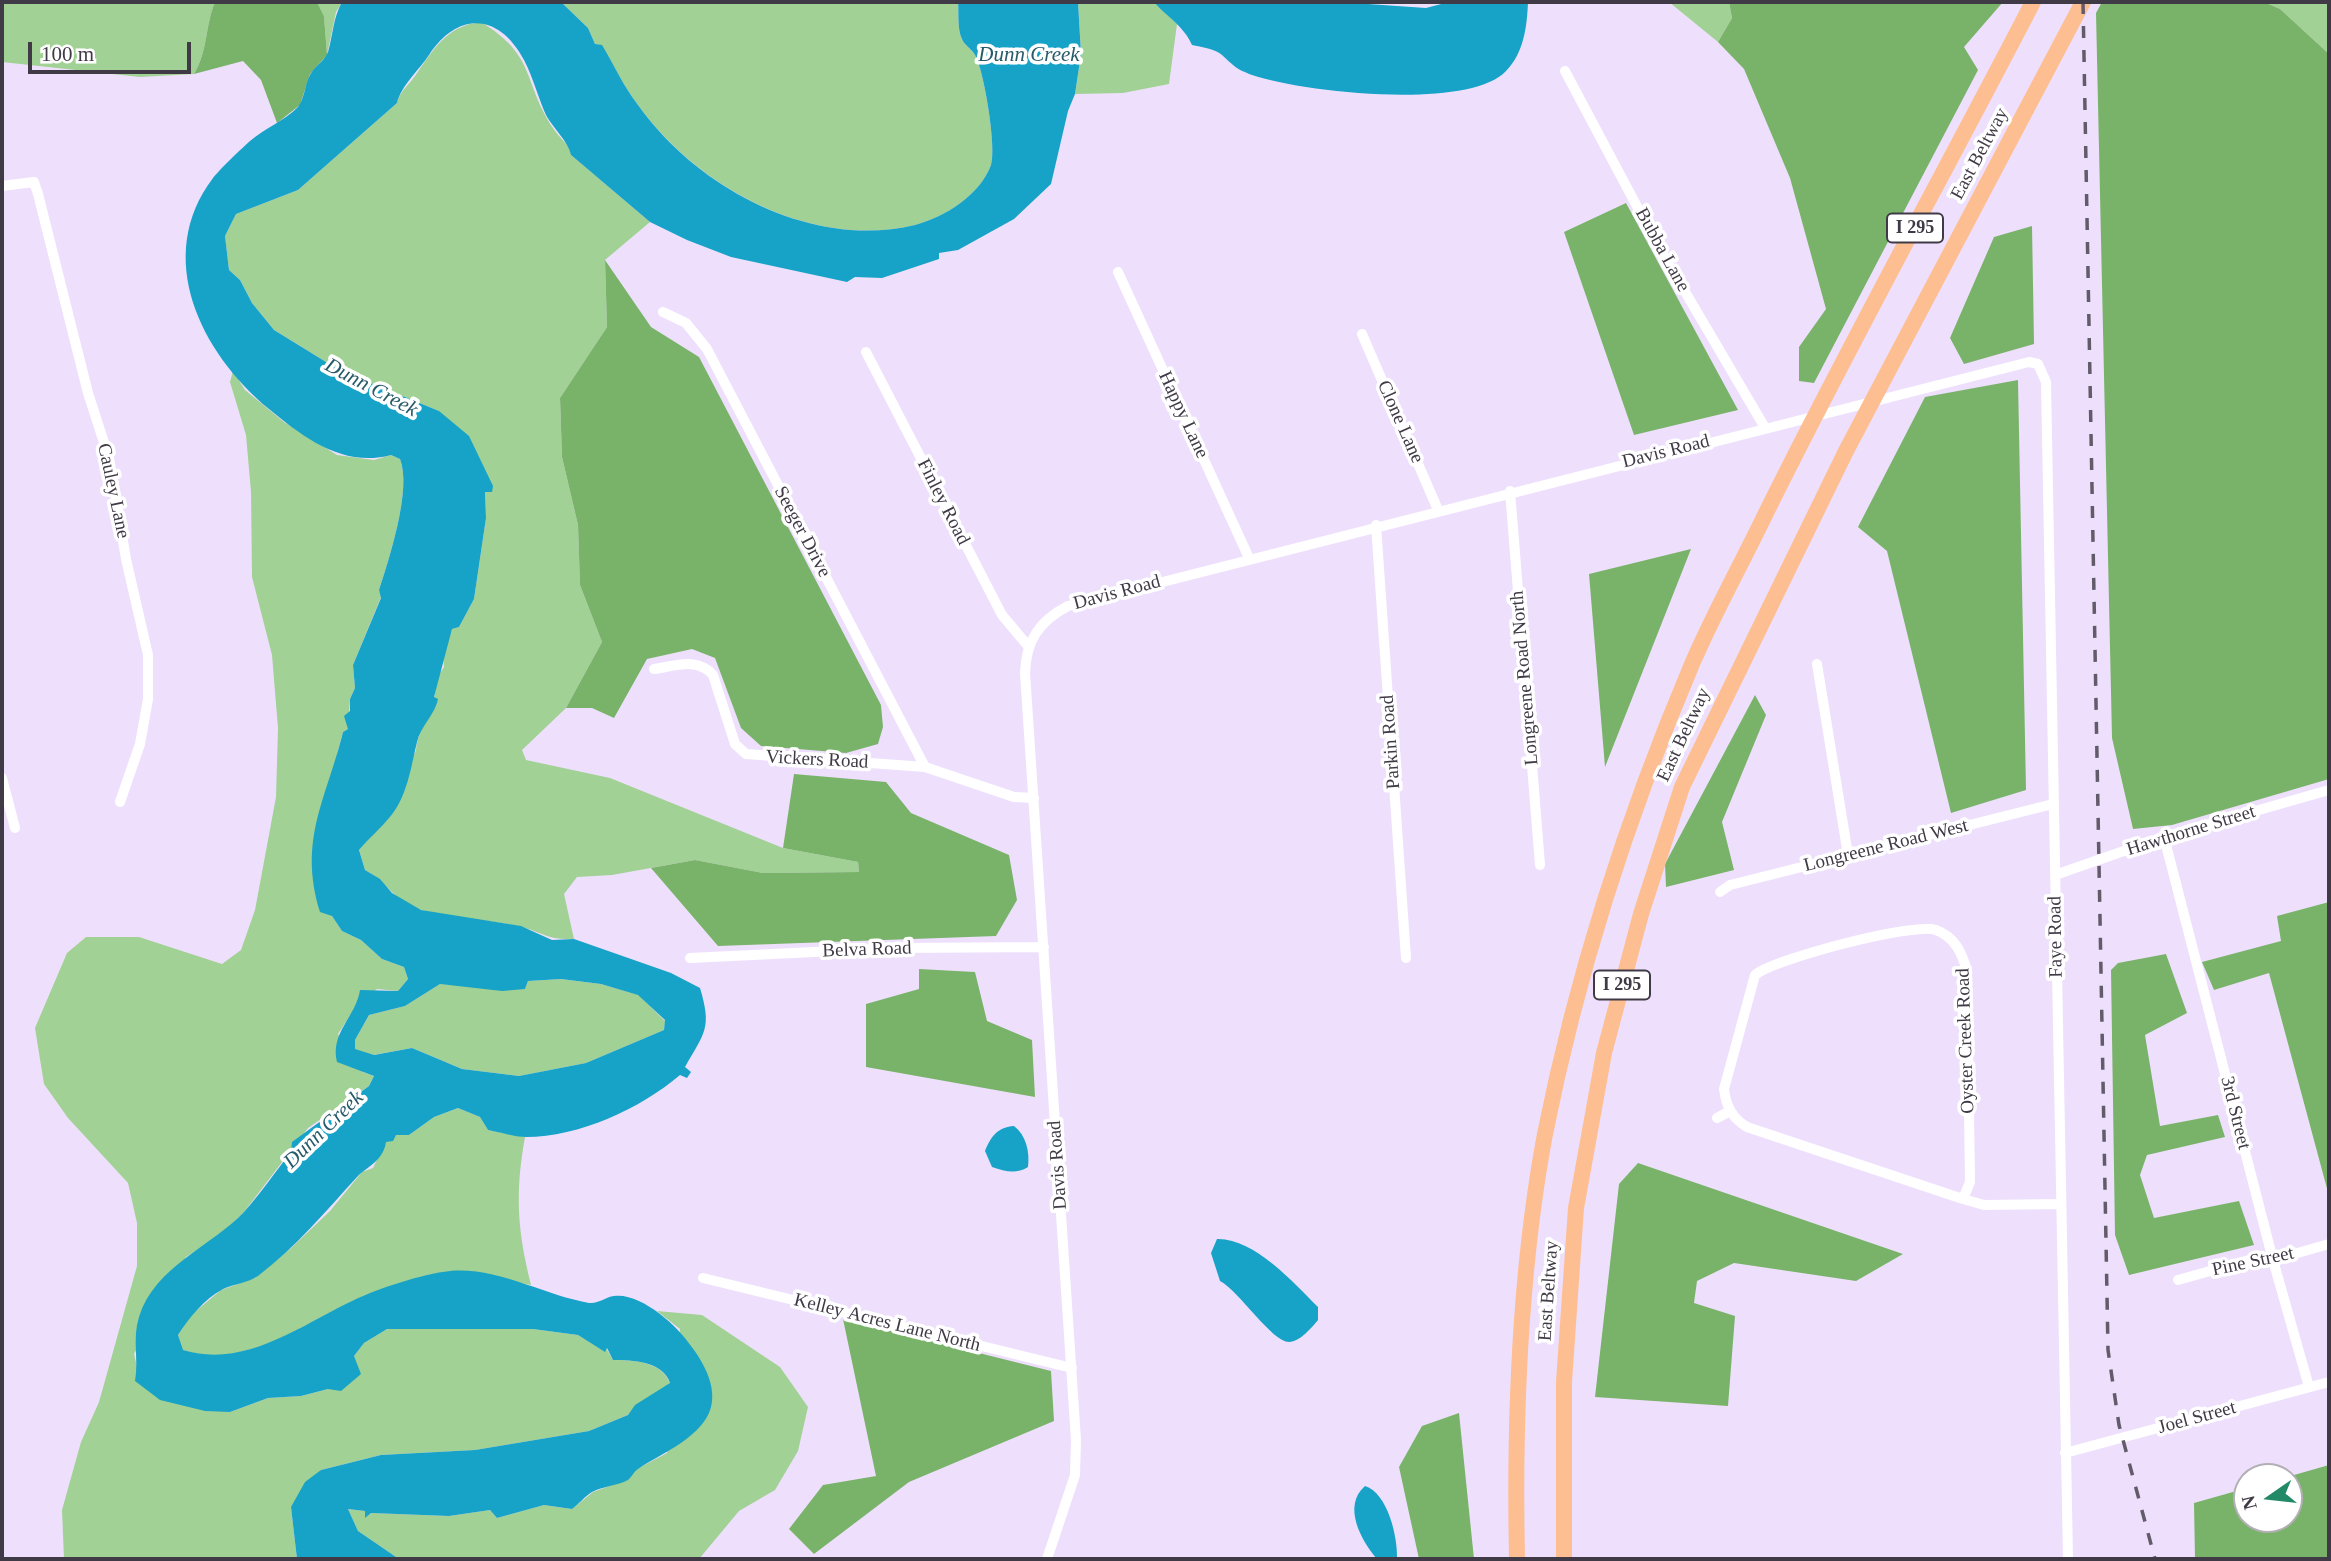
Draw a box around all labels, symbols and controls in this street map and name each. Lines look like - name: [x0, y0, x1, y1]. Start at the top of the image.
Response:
- scale bar: [32, 28, 194, 72]
- text: 100 m: [41, 42, 94, 66]
- water label: Dunn Creek: [978, 42, 1080, 68]
- street label: East Beltway: [1946, 104, 2014, 204]
- street label: Bubba Lane: [1630, 204, 1694, 296]
- road number: I 295: [1887, 213, 1943, 242]
- water label: Dunn Creek: [320, 353, 422, 423]
- street label: Happy Lane: [1153, 368, 1213, 462]
- street label: Clone Lane: [1372, 377, 1428, 467]
- street label: Davis Road: [1620, 430, 1712, 474]
- street label: Cauley Lane: [92, 441, 134, 541]
- street label: Finley Road: [912, 455, 974, 549]
- street label: Seeger Drive: [769, 483, 835, 581]
- street label: Davis Road: [1071, 570, 1163, 616]
- street label: Longreene Road North: [1506, 590, 1544, 766]
- street label: East Beltway: [1652, 685, 1716, 785]
- street label: Parkin Road: [1376, 694, 1406, 790]
- street label: Vickers Road: [765, 746, 869, 774]
- street label: Hawthorne Street: [2124, 801, 2258, 861]
- street label: Longreene Road West: [1802, 815, 1970, 877]
- street label: Faye Road: [2044, 896, 2068, 978]
- street label: Belva Road: [822, 937, 912, 963]
- street label: Oyster Creek Road: [1952, 968, 1980, 1114]
- road number: I 295: [1594, 970, 1650, 1000]
- street label: 3rd Street: [2215, 1074, 2255, 1152]
- water label: Dunn Creek: [279, 1086, 369, 1174]
- street label: Davis Road: [1044, 1120, 1072, 1210]
- street label: East Beltway: [1534, 1240, 1564, 1342]
- street label: Pine Street: [2210, 1242, 2296, 1282]
- street label: Kelley Acres Lane North: [791, 1289, 983, 1357]
- street label: Joel Street: [2156, 1397, 2238, 1439]
- north arrow: [2233, 1463, 2303, 1533]
- text: N: [2237, 1494, 2261, 1512]

